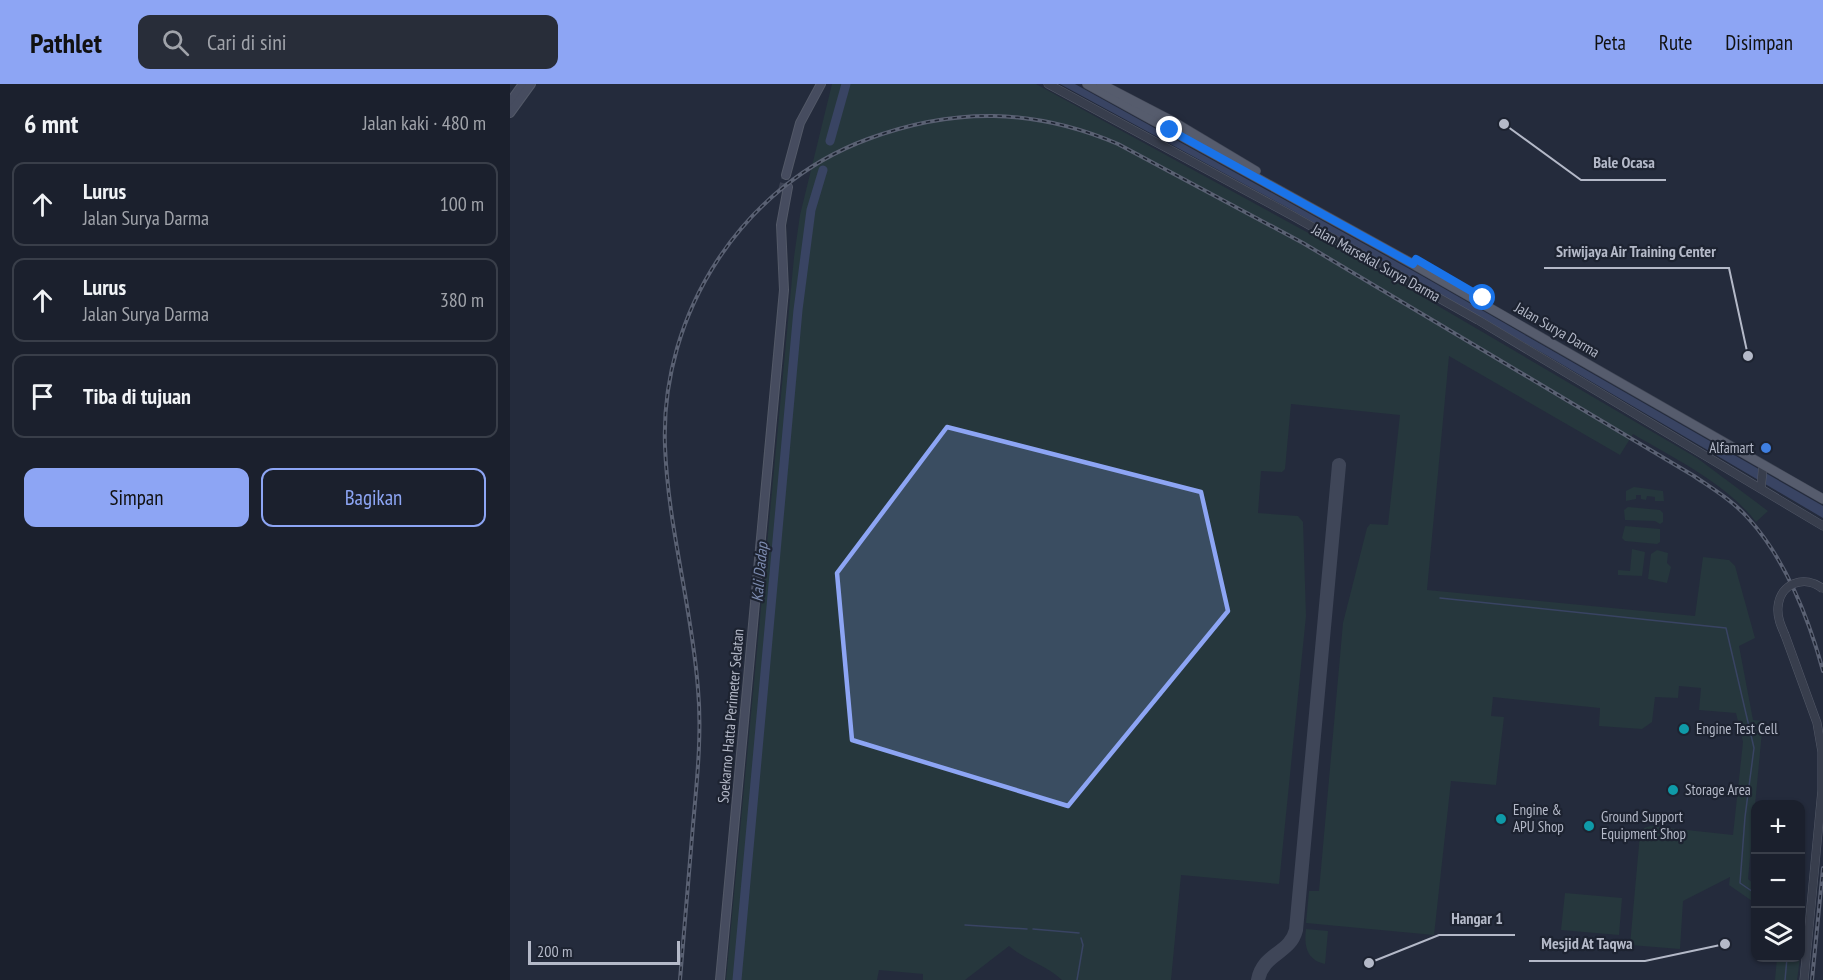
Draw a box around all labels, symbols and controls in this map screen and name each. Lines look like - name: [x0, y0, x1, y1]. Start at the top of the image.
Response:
- search box: [138, 15, 558, 69]
- text: Pathlet: [30, 24, 102, 61]
- icon: search: [159, 26, 192, 59]
- text: Cari di sini: [207, 28, 287, 56]
- text: Peta: [1594, 29, 1626, 56]
- text: Rute: [1659, 29, 1692, 56]
- text: Disimpan: [1725, 29, 1793, 56]
- text: 6 mnt: [24, 107, 78, 140]
- text: Jalan kaki · 480 m: [363, 110, 486, 136]
- route end: [1156, 116, 1182, 142]
- callout: Bale Ocasa: [1581, 146, 1666, 180]
- text: Bale Ocasa: [1593, 152, 1655, 172]
- text: Lurus: [83, 177, 126, 205]
- icon: ahead: [26, 188, 59, 221]
- text: 100 m: [440, 191, 484, 217]
- text: Jalan Surya Darma: [83, 205, 209, 231]
- street label: Jalan Marsekal Surya Darma: [1308, 219, 1444, 306]
- callout: Sriwijaya Air Training Center: [1544, 234, 1729, 268]
- text: Sriwijaya Air Training Center: [1556, 241, 1716, 261]
- text: Lurus: [83, 273, 126, 301]
- icon: ahead: [26, 284, 59, 317]
- route start: [1469, 284, 1495, 310]
- text: 380 m: [440, 287, 484, 313]
- street label: Jalan Surya Darma: [1511, 297, 1603, 361]
- text: Jalan Surya Darma: [83, 301, 209, 327]
- icon: arrive: [26, 380, 59, 413]
- text: Tiba di tujuan: [83, 382, 191, 410]
- place label: Alfamart: [1709, 438, 1754, 457]
- marker: Alfamart: [1759, 441, 1773, 455]
- button: Simpan: [24, 468, 249, 527]
- button: Bagikan: [261, 468, 486, 527]
- water label: Kali Dadap: [746, 540, 772, 603]
- street label: Soekarno Hatta Perimeter Selatan: [713, 628, 748, 804]
- place label: Engine Test Cell: [1696, 719, 1778, 738]
- marker: Engine Test Cell: [1677, 722, 1691, 736]
- place label: Storage Area: [1685, 780, 1751, 799]
- marker: Storage Area: [1666, 783, 1680, 797]
- place label: Engine & APU Shop: [1513, 800, 1564, 836]
- map controls: [1751, 800, 1805, 962]
- button: +: [1751, 800, 1805, 854]
- place label: Ground Support Equipment Shop: [1601, 807, 1686, 843]
- marker: Engine & APU Shop: [1494, 812, 1508, 826]
- marker: Ground Support Equipment Shop: [1582, 819, 1596, 833]
- button: −: [1751, 854, 1805, 908]
- callout: Hangar 1: [1439, 901, 1515, 935]
- text: Hangar 1: [1451, 908, 1503, 928]
- button: layers: [1751, 908, 1805, 962]
- callout: Mesjid At Taqwa: [1529, 927, 1645, 961]
- text: Mesjid At Taqwa: [1541, 933, 1633, 953]
- scale bar: [528, 938, 680, 966]
- text: 200 m: [537, 941, 572, 961]

